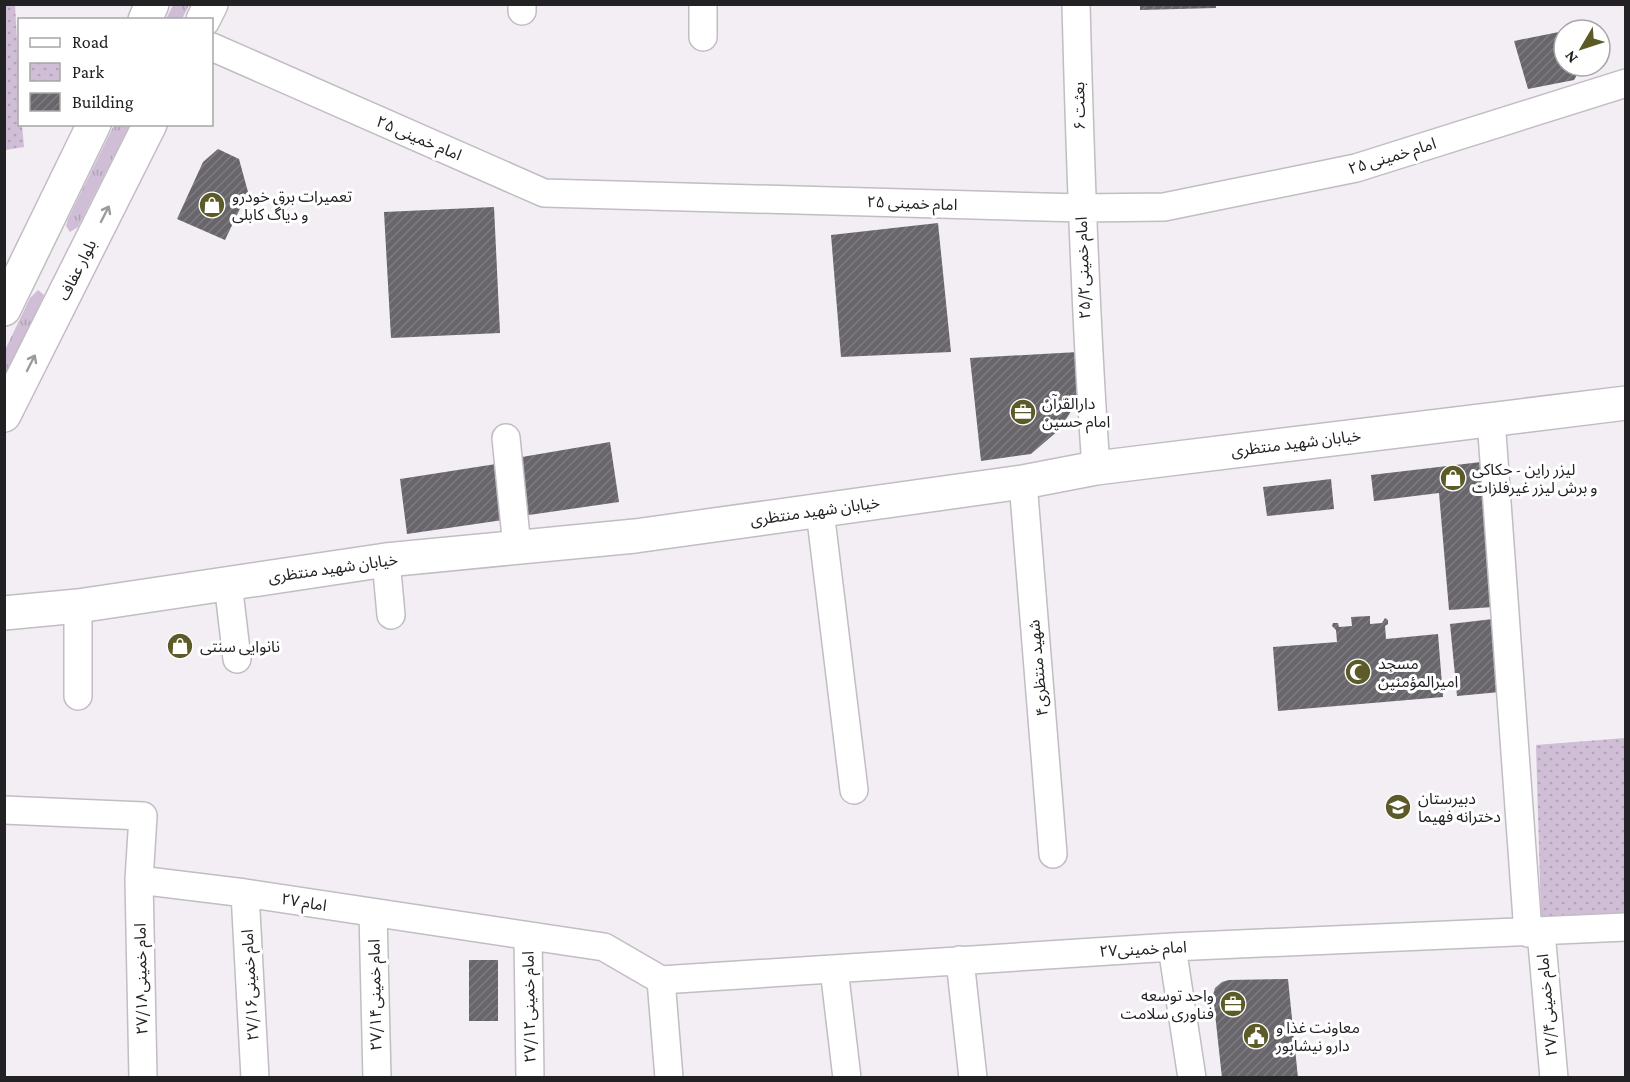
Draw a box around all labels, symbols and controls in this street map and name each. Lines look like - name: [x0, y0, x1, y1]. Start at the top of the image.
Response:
- legend: [18, 18, 213, 126]
- north arrow: [1552, 18, 1612, 78]
- text: Road: [72, 32, 109, 52]
- text: N: [1561, 47, 1581, 67]
- text: Park: [72, 62, 104, 82]
- street label: بعثت ۶: [1070, 82, 1088, 130]
- text: Building: [72, 92, 134, 112]
- street label: امام خمینی ۲۵: [372, 112, 464, 167]
- street label: امام خمینی ۲۵: [1346, 135, 1439, 181]
- place label: تعمیرات برق خودرو و دیاگ کابلی: [232, 188, 352, 224]
- shop icon: تعمیرات برق خودرو و دیاگ کابلی: [197, 190, 227, 220]
- street label: امام خمینی ۲۵: [866, 193, 958, 217]
- one-way arrow: [99, 206, 111, 223]
- street label: امام خمینی۲۵/۲: [1073, 216, 1097, 320]
- street label: بلوار عفاف: [55, 237, 100, 304]
- one-way arrow: [25, 354, 37, 372]
- place label: دارالقرآن امام حسین: [1042, 394, 1110, 434]
- office icon: دارالقرآن امام حسین: [1008, 397, 1038, 427]
- street label: خیابان شهید منتظری: [1230, 427, 1362, 460]
- place label: لیزر راین - حکاکی و برش لیزر غیرفلزات: [1472, 461, 1597, 497]
- shop icon: لیزر راین - حکاکی و برش لیزر غیرفلزات: [1438, 463, 1468, 493]
- street label: خیابان شهید منتظری: [749, 493, 881, 530]
- street label: خیابان شهید منتظری: [267, 550, 399, 587]
- street label: شهید منتظری۴: [1025, 619, 1052, 717]
- shop icon: نانوایی سنتی: [165, 631, 195, 661]
- place label: نانوایی سنتی: [200, 638, 280, 656]
- place label: مسجد امیرالمؤمنین: [1378, 655, 1458, 691]
- mosque icon: مسجد امیرالمؤمنین: [1343, 657, 1373, 687]
- place label: دبیرستان دخترانه فهیما: [1418, 790, 1501, 826]
- school or university icon: دبیرستان دخترانه فهیما: [1383, 792, 1413, 822]
- street label: امام ۲۷: [279, 890, 328, 918]
- street label: امام خمینی۲۷/۱۸: [132, 923, 154, 1035]
- street label: امام خمینی۲۷/۱۶: [239, 929, 265, 1041]
- street label: امام خمینی۲۷: [1099, 938, 1188, 964]
- street label: امام خمینی۲۷/۱۴: [366, 939, 388, 1051]
- street label: امام خمینی۲۷/۱۲: [520, 951, 542, 1063]
- street label: امام خمینی۲۷/۴: [1534, 953, 1564, 1057]
- place label: واحد توسعه فناوری سلامت: [1121, 987, 1214, 1023]
- office icon: واحد توسعه فناوری سلامت: [1218, 989, 1248, 1019]
- place label: معاونت غذا و دارو نیشابور: [1275, 1019, 1360, 1055]
- public building icon: معاونت غذا و دارو نیشابور: [1241, 1021, 1271, 1051]

